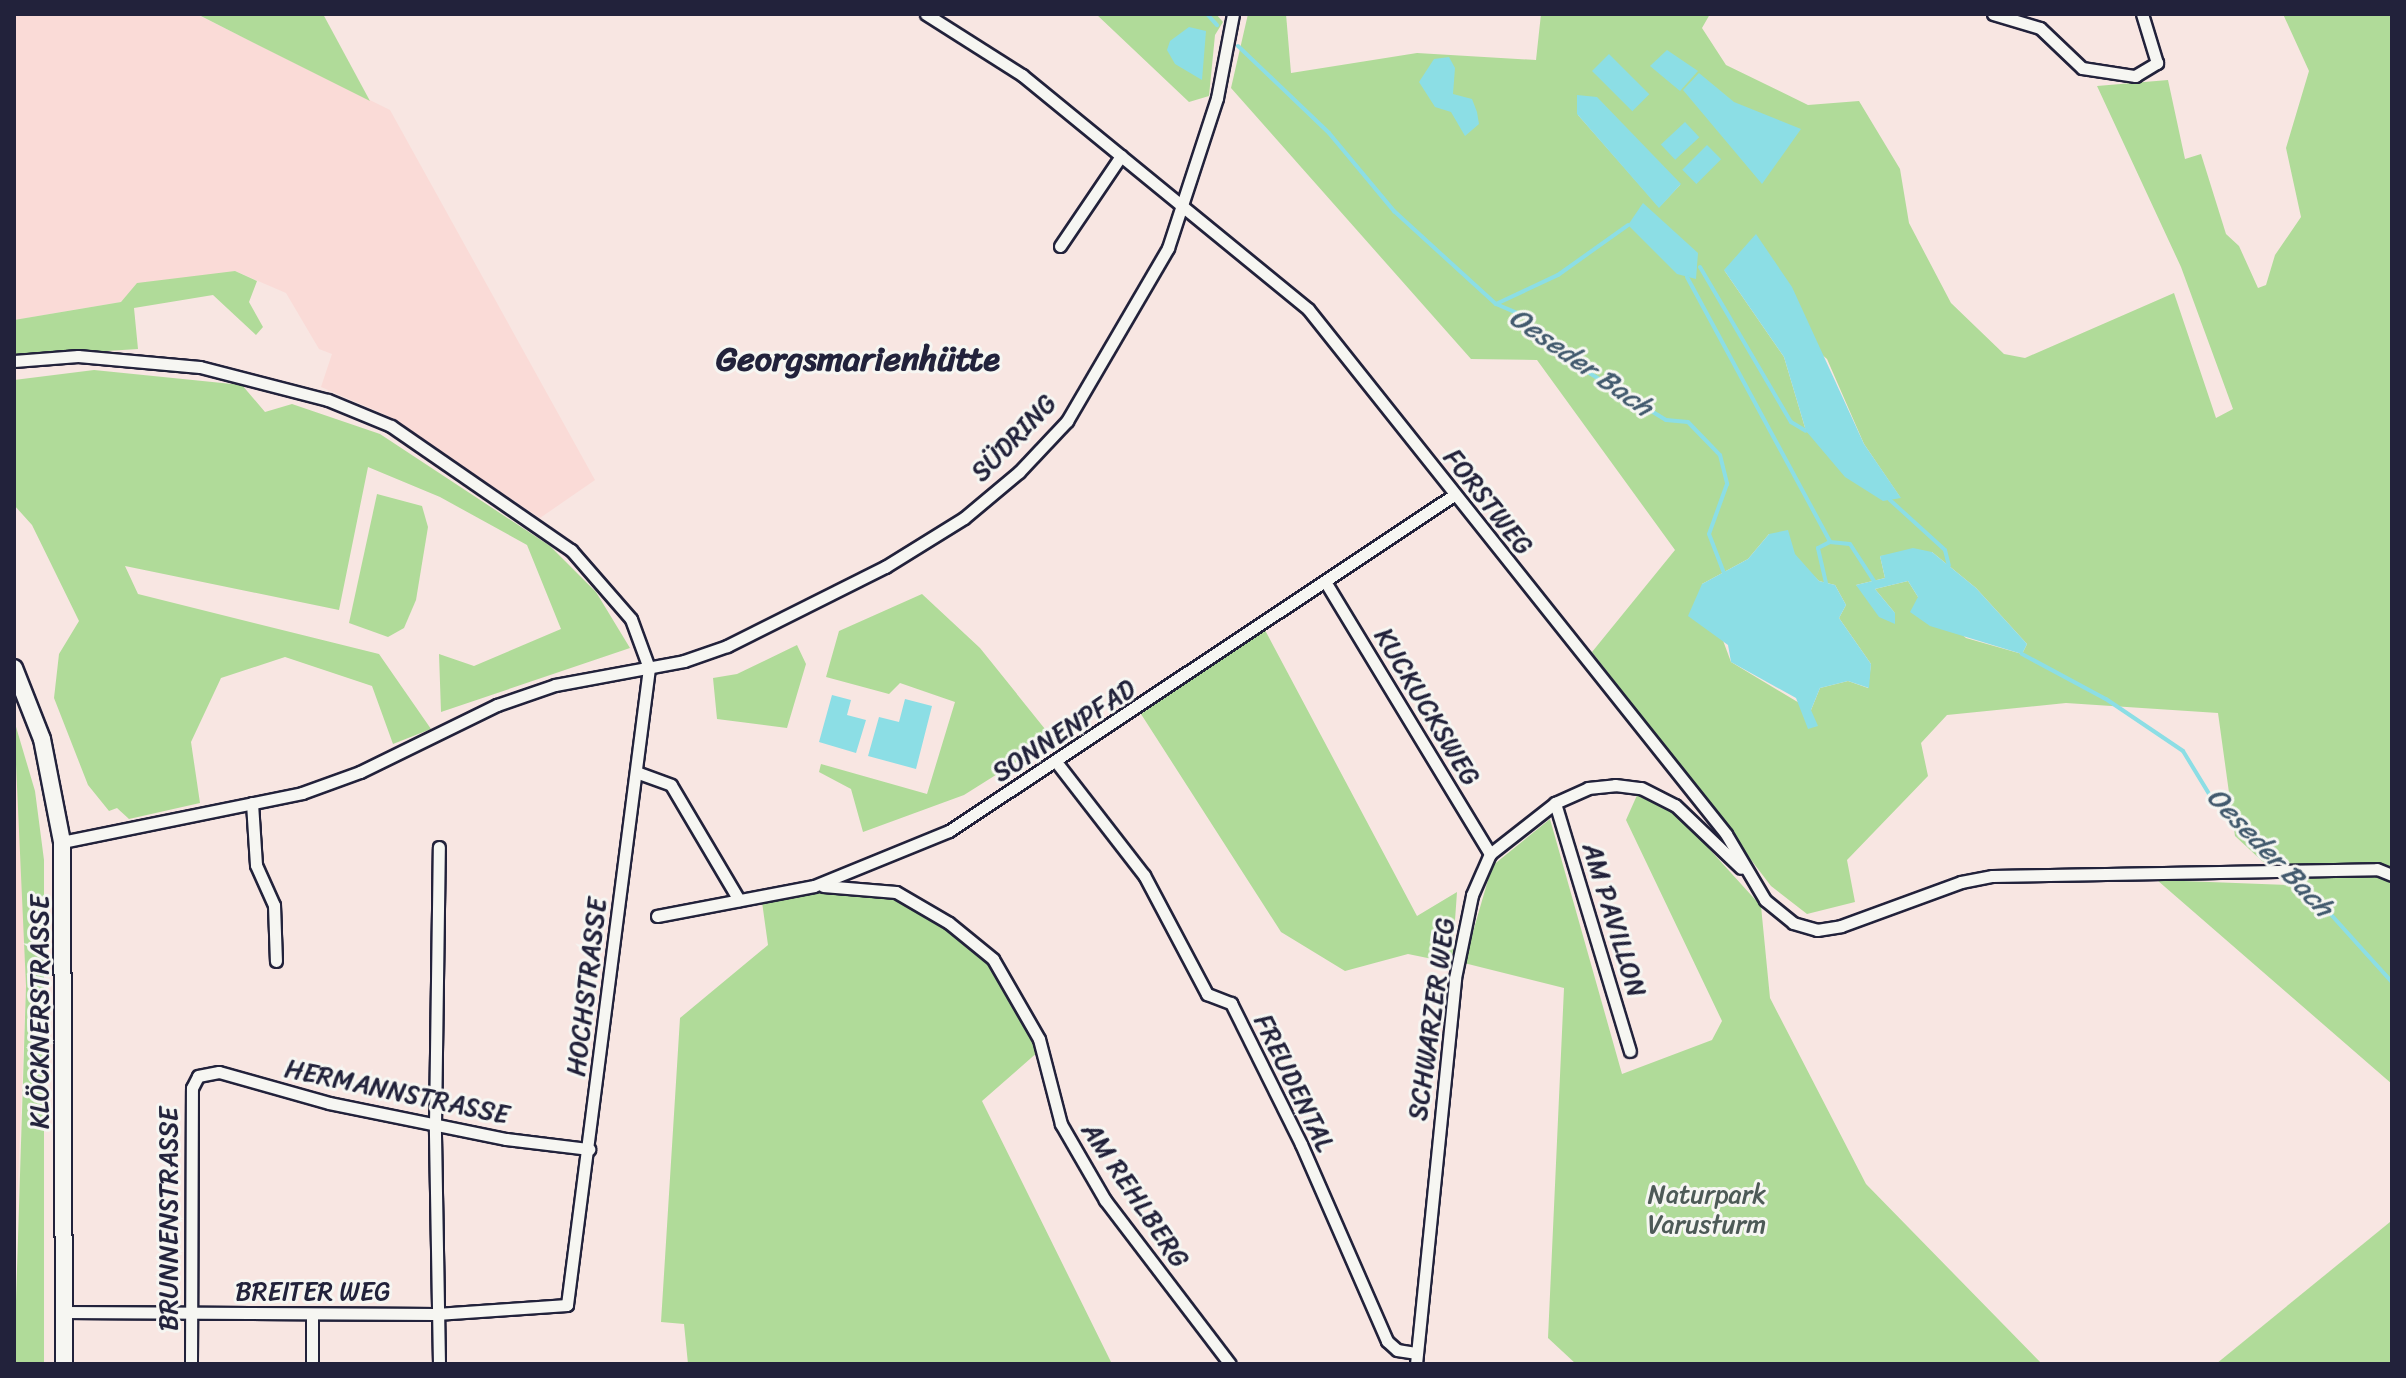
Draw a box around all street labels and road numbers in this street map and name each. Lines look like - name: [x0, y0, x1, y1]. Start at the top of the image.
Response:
- street label: SÜDRING: [965, 388, 1063, 488]
- street label: FORSTWEG: [1437, 443, 1539, 561]
- street label: KUCKUCKSWEG: [1368, 622, 1486, 792]
- street label: SONNENPFAD: [987, 673, 1141, 789]
- street label: AM PAVILLON: [1576, 840, 1652, 1000]
- street label: KLÖCKNERSTRASSE: [24, 895, 56, 1129]
- street label: HOCHSTRASSE: [561, 896, 613, 1078]
- street label: SCHWARZER WEG: [1402, 916, 1462, 1122]
- street label: FREUDENTAL: [1247, 1009, 1341, 1157]
- street label: HERMANNSTRASSE: [282, 1053, 512, 1131]
- street label: BRUNNENSTRASSE: [153, 1107, 185, 1331]
- street label: AM REHLBERG: [1075, 1116, 1195, 1274]
- street label: BREITER WEG: [235, 1276, 391, 1308]

